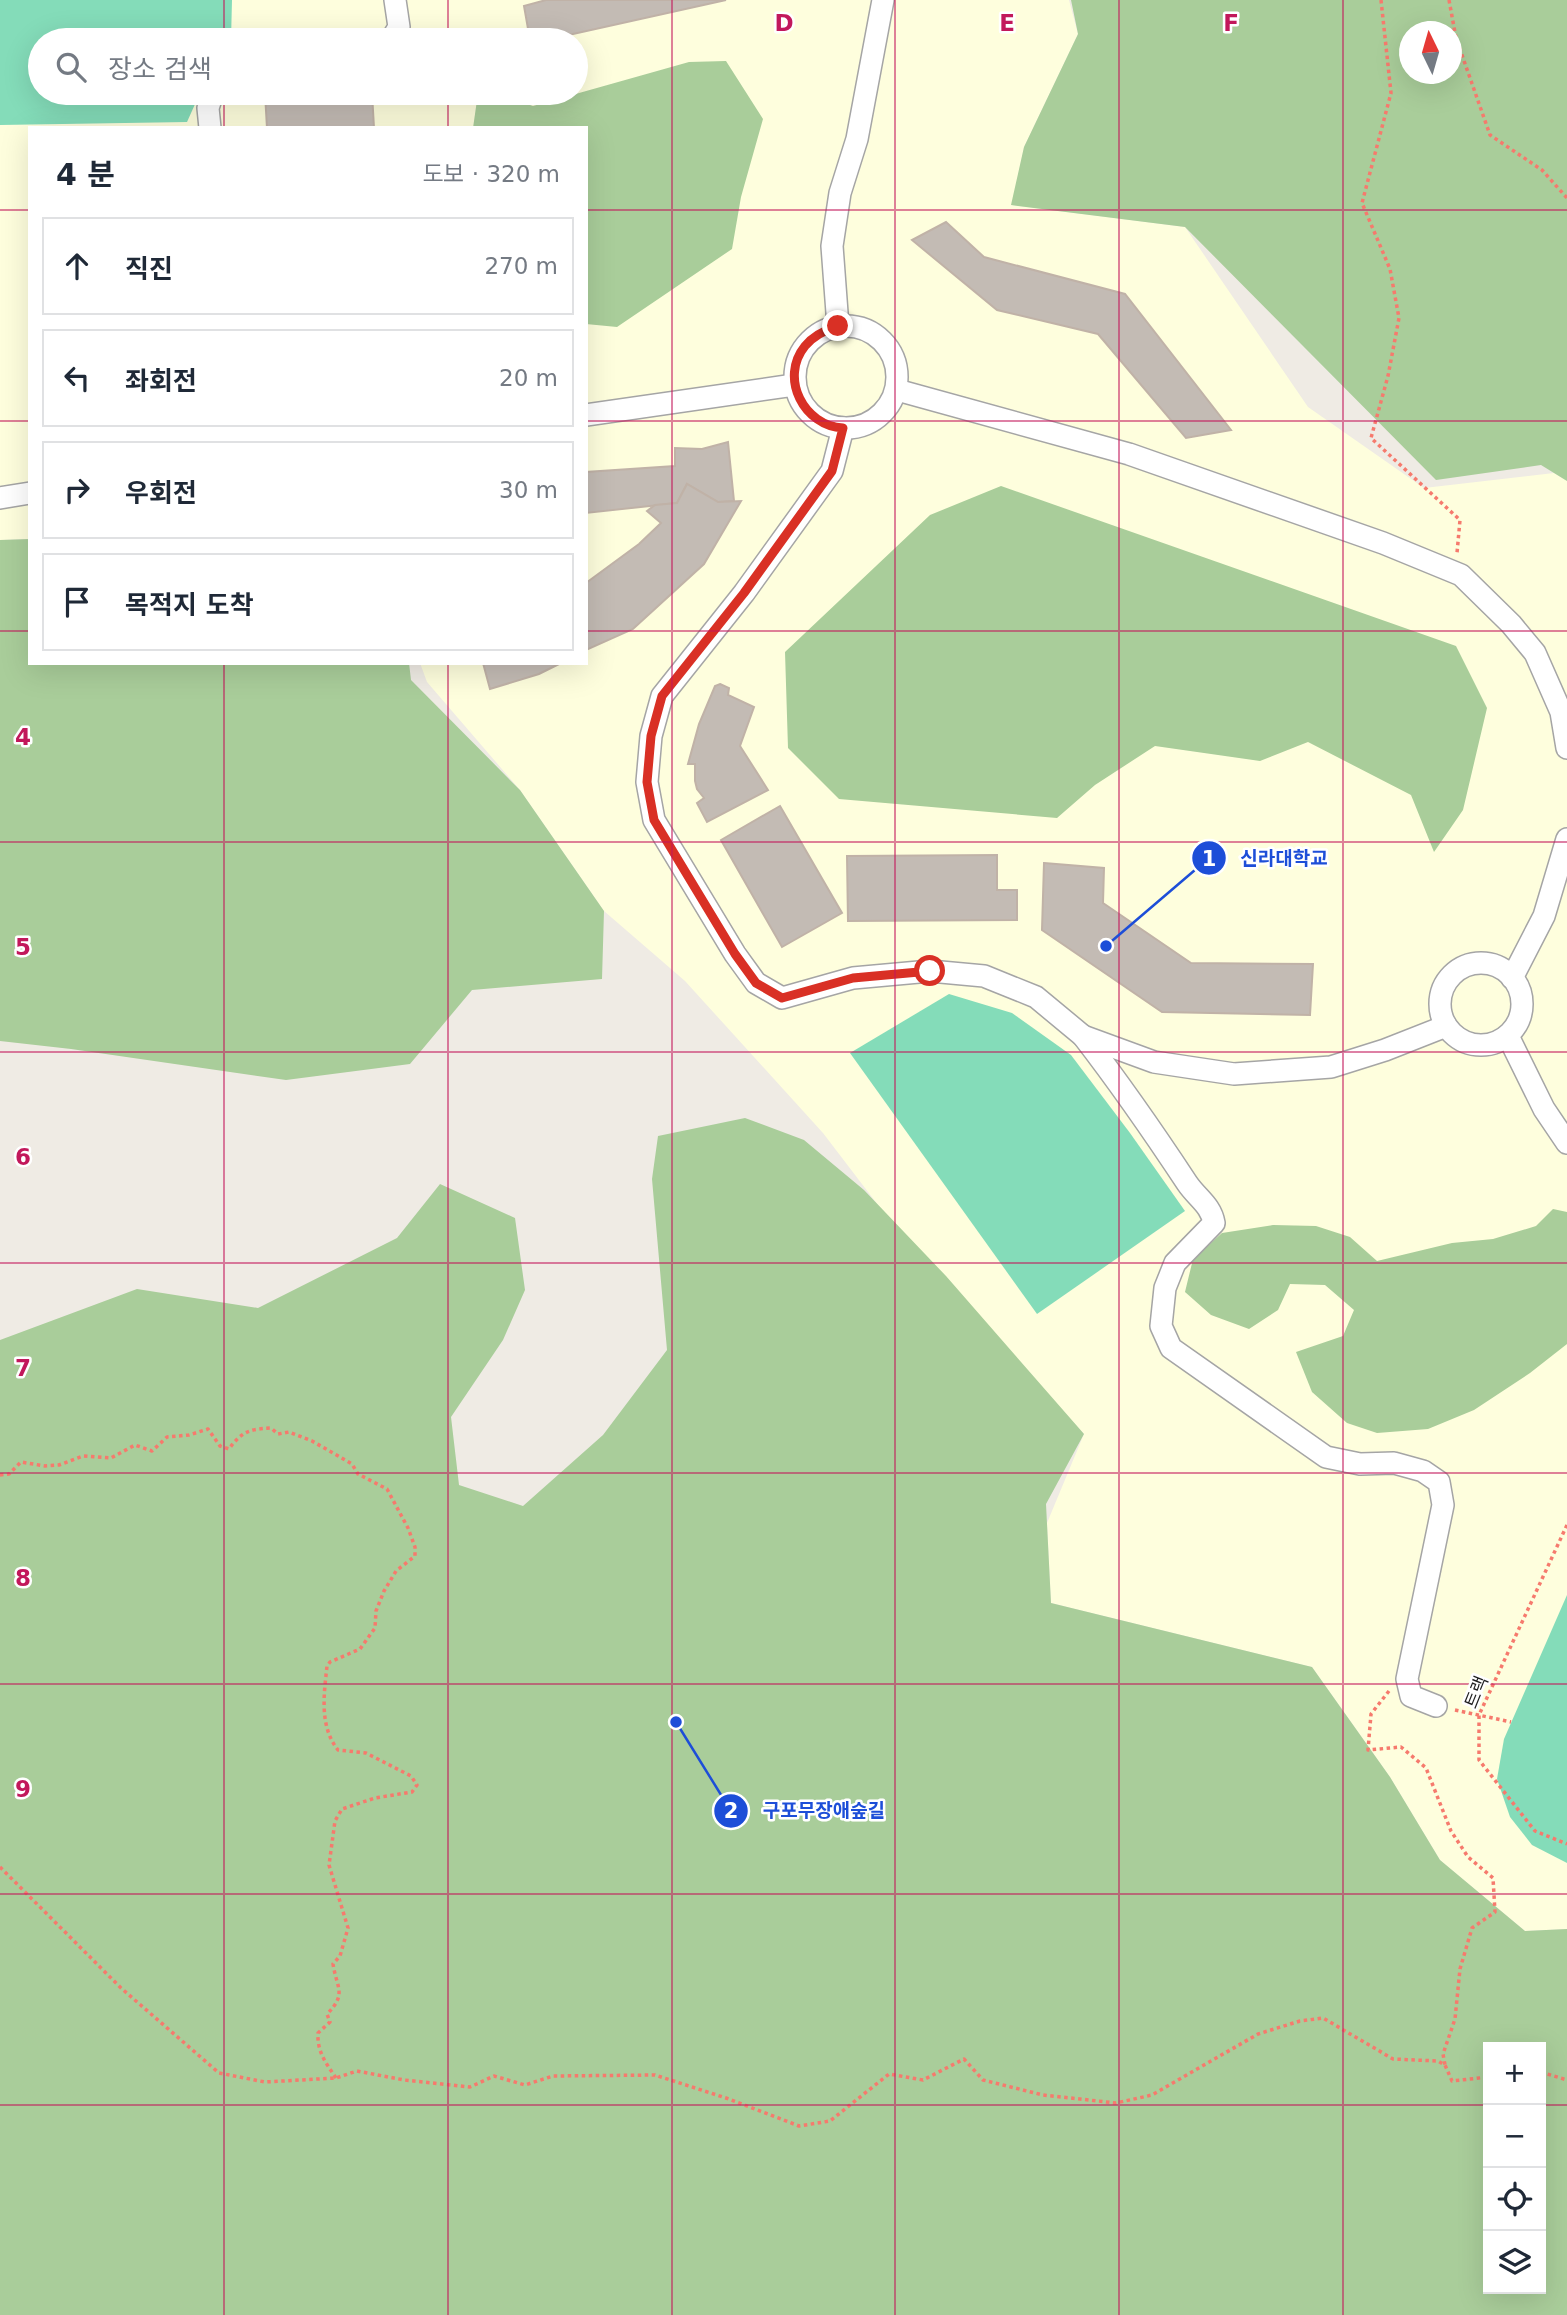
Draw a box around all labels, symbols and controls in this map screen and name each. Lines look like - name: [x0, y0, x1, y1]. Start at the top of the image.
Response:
- text: D: [774, 10, 794, 36]
- text: E: [999, 10, 1015, 36]
- text: F: [1223, 10, 1239, 36]
- north arrow: [1399, 21, 1462, 84]
- search box: [28, 28, 588, 105]
- icon: search: [52, 48, 90, 86]
- text: 장소 검색: [108, 54, 212, 84]
- text: 4 분: [56, 157, 115, 192]
- text: 도보 · 320 m: [422, 161, 560, 187]
- icon: ahead: [58, 247, 96, 285]
- text: 270 m: [484, 253, 558, 279]
- text: 직진: [125, 254, 173, 284]
- route end: [822, 310, 853, 341]
- icon: left: [58, 359, 96, 397]
- text: 20 m: [499, 365, 558, 391]
- text: 좌회전: [125, 366, 197, 396]
- icon: right: [58, 471, 96, 509]
- text: 30 m: [499, 477, 558, 503]
- text: 우회전: [125, 478, 197, 508]
- icon: arrive: [58, 583, 96, 621]
- text: 목적지 도착: [125, 590, 254, 620]
- text: 4: [15, 724, 31, 750]
- callout: 신라대학교: [1191, 838, 1342, 878]
- text: 1: [1202, 847, 1216, 871]
- text: 신라대학교: [1240, 847, 1328, 869]
- text: 5: [15, 934, 31, 960]
- route start: [914, 955, 945, 986]
- text: 6: [15, 1144, 31, 1170]
- text: 7: [15, 1355, 31, 1381]
- text: 8: [15, 1565, 31, 1591]
- street label: 트랙: [1460, 1673, 1492, 1711]
- text: 9: [15, 1776, 31, 1802]
- callout: 구포무장애숲길: [713, 1791, 899, 1831]
- text: 2: [724, 1799, 738, 1823]
- text: 구포무장애숲길: [763, 1799, 885, 1821]
- map controls: [1483, 2042, 1546, 2294]
- button: +: [1483, 2042, 1546, 2105]
- button: −: [1483, 2105, 1546, 2168]
- button: locate: [1483, 2168, 1546, 2231]
- button: layers: [1483, 2231, 1546, 2294]

